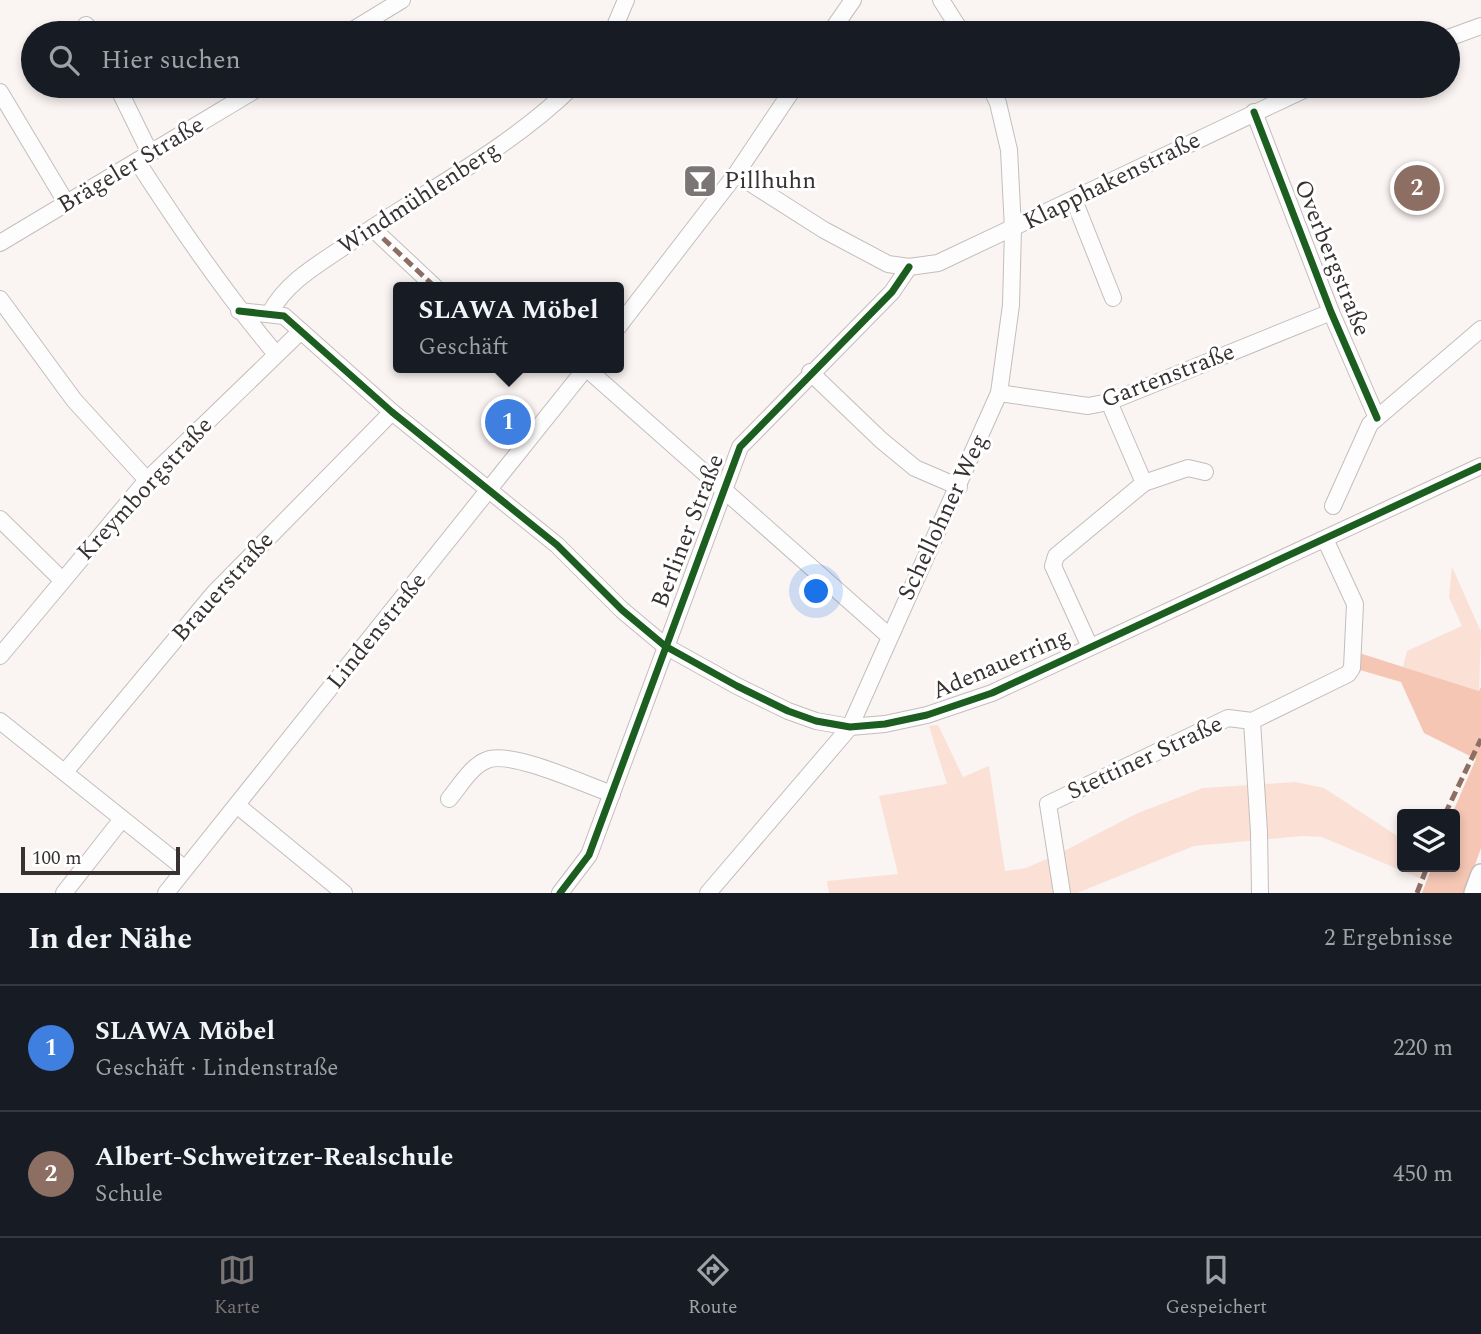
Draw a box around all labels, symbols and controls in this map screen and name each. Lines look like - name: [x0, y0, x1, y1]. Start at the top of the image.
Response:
- search box: [21, 21, 1460, 98]
- text: Hier suchen: [101, 40, 241, 80]
- icon: search: [45, 41, 83, 79]
- street label: Brägeler Straße: [51, 107, 211, 223]
- street label: Klapphakenstraße: [1017, 122, 1207, 240]
- street label: Windmühlenberg: [331, 132, 507, 264]
- bar icon: Pillhuhn: [681, 162, 719, 200]
- pin: 2: [1394, 162, 1440, 214]
- place label: Pillhuhn: [724, 163, 816, 199]
- street label: Overbergstraße: [1284, 174, 1380, 342]
- popup: [393, 282, 624, 373]
- text: SLAWA Möbel: [419, 290, 598, 330]
- text: Geschäft: [419, 330, 509, 365]
- street label: Gartenstraße: [1096, 334, 1240, 418]
- pin: 1: [485, 396, 531, 448]
- street label: Kreymborgstraße: [69, 409, 221, 569]
- street label: Schellohner Weg: [889, 428, 997, 606]
- street label: Berliner Straße: [642, 449, 734, 613]
- street label: Brauerstraße: [163, 524, 283, 650]
- street label: Lindenstraße: [318, 564, 436, 698]
- your location: [799, 574, 833, 608]
- street label: Adenauerring: [926, 619, 1076, 709]
- street label: Stettiner Straße: [1061, 706, 1229, 810]
- map controls: [1397, 809, 1460, 872]
- button: layers: [1397, 809, 1460, 872]
- scale bar: [21, 844, 180, 876]
- text: 100 m: [32, 844, 82, 873]
- text: In der Nähe: [28, 916, 192, 962]
- text: 2 Ergebnisse: [1324, 921, 1453, 956]
- text: SLAWA Möbel: [95, 1011, 275, 1051]
- text: 1: [45, 1031, 57, 1066]
- text: 220 m: [1393, 1031, 1453, 1066]
- text: Geschäft · Lindenstraße: [95, 1051, 338, 1086]
- text: Albert-Schweitzer-Realschule: [95, 1137, 453, 1177]
- text: 2: [45, 1157, 57, 1192]
- text: 450 m: [1393, 1157, 1453, 1192]
- text: Schule: [95, 1177, 163, 1212]
- tab: Karte: [214, 1251, 260, 1322]
- tab: Route: [688, 1251, 737, 1322]
- tab: Gespeichert: [1165, 1251, 1267, 1322]

